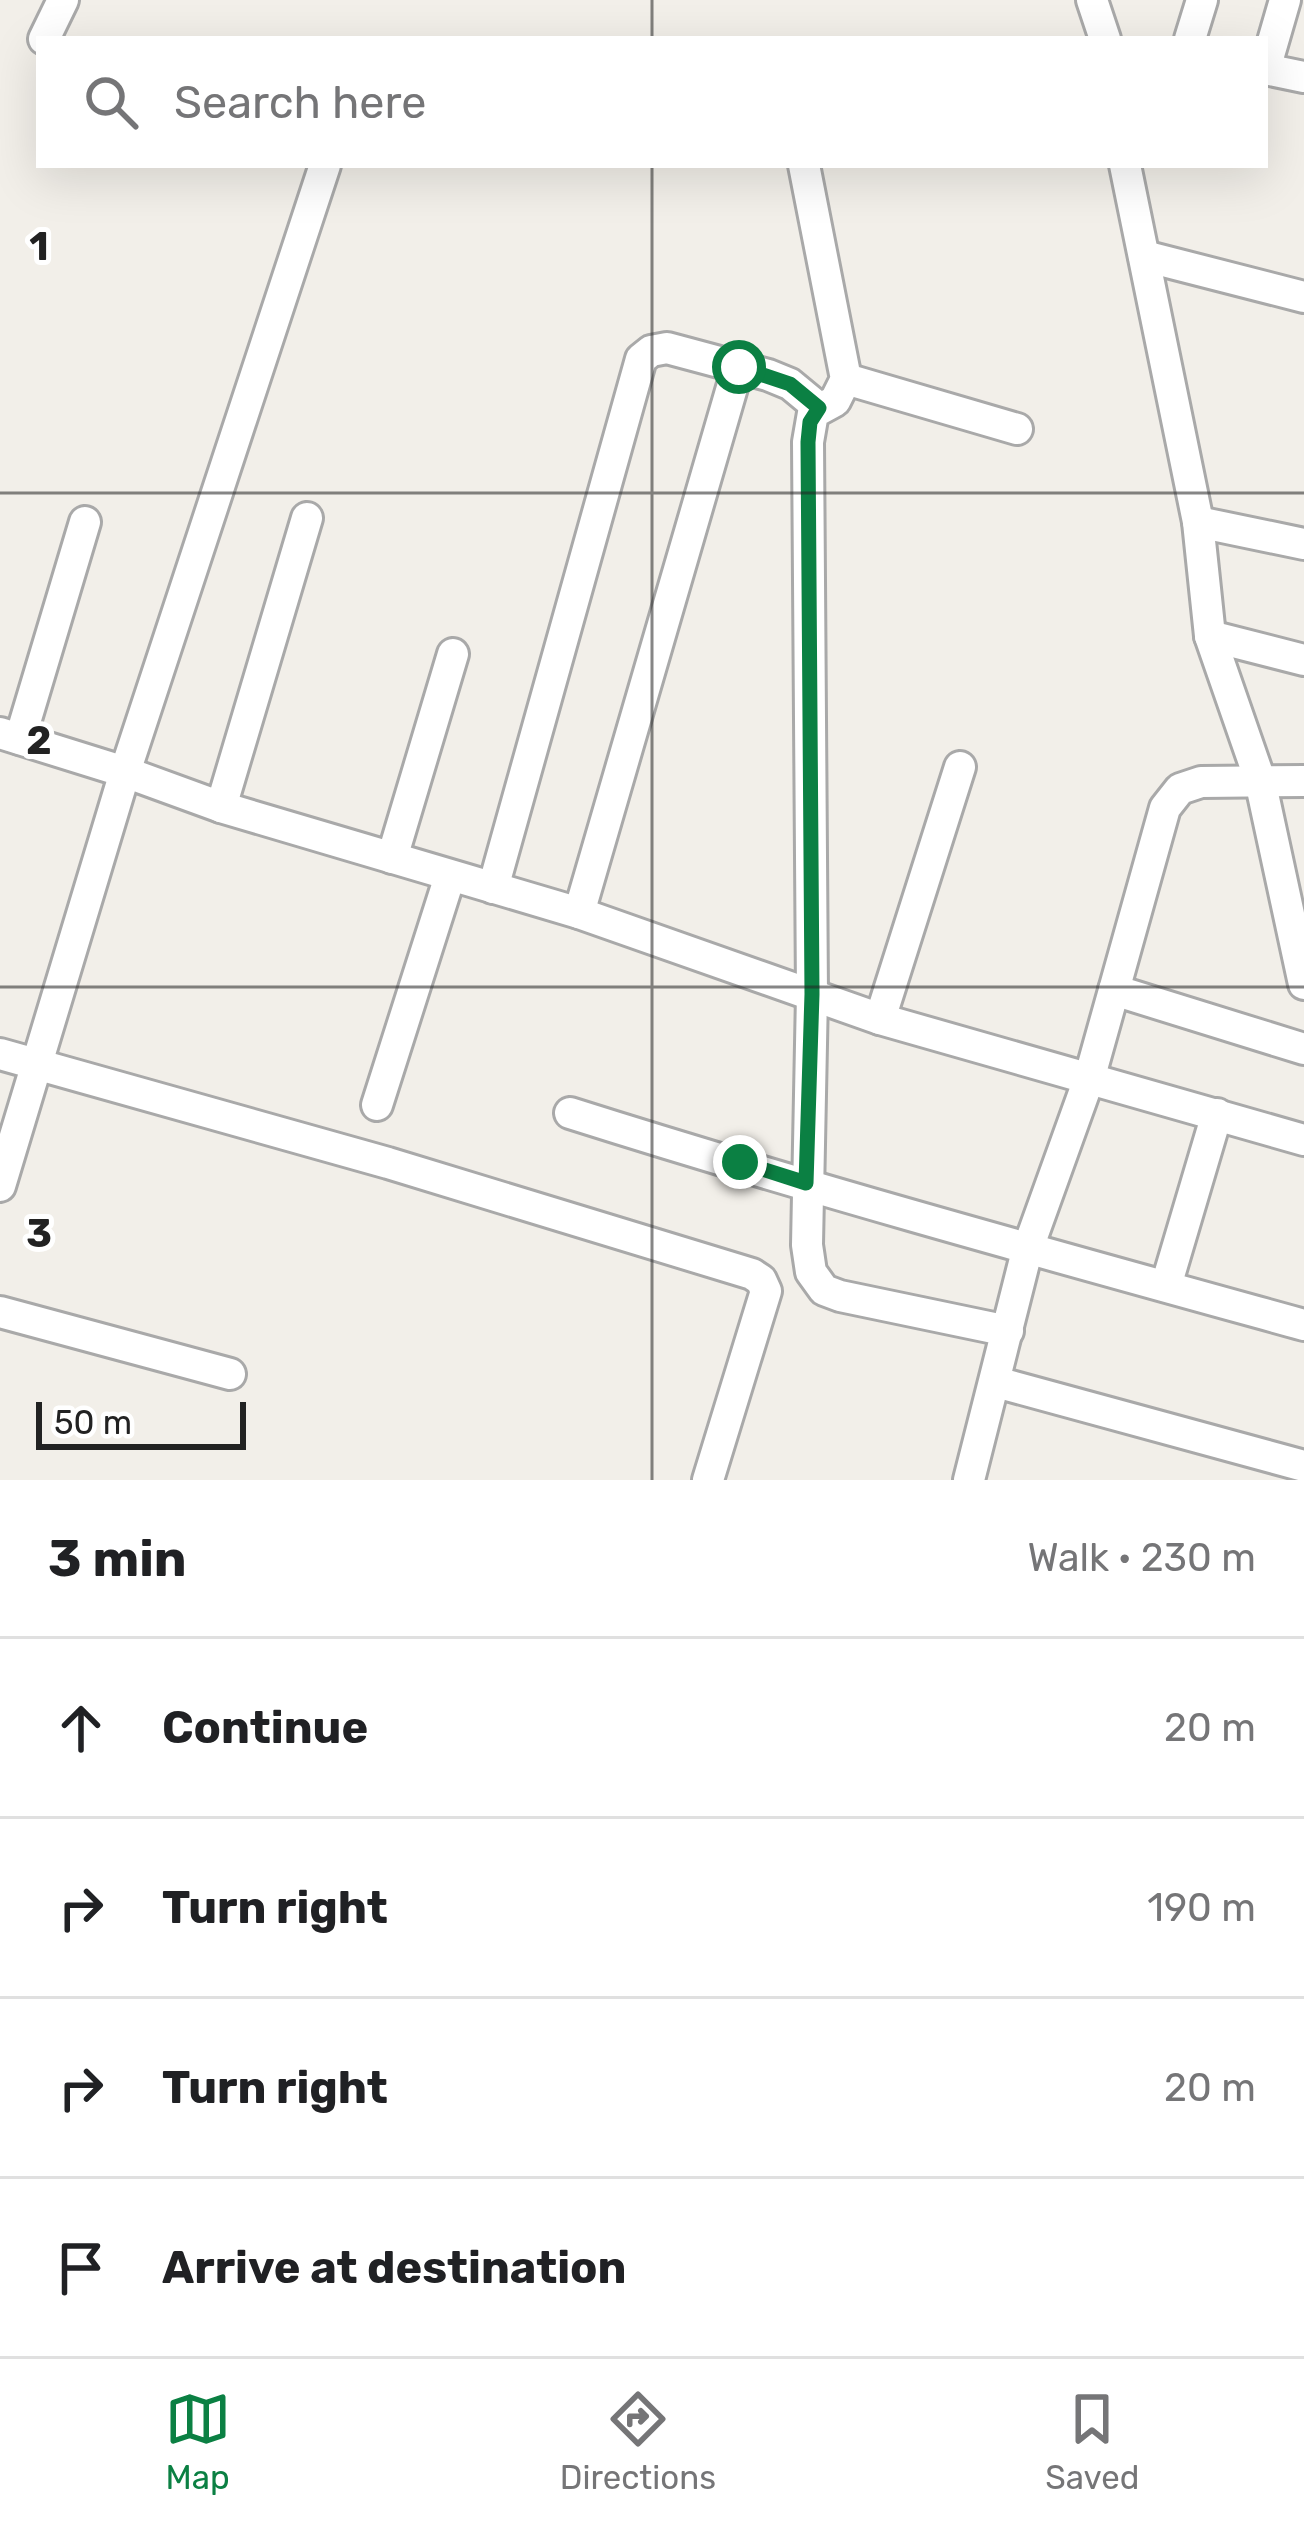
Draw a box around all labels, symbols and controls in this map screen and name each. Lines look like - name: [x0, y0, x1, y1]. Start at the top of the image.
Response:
- search box: [36, 36, 1268, 168]
- icon: search: [78, 69, 144, 135]
- text: Search here: [174, 76, 426, 129]
- text: 1: [29, 224, 49, 270]
- route start: [712, 340, 766, 394]
- text: 2: [26, 718, 52, 764]
- route end: [713, 1135, 767, 1189]
- text: 3: [26, 1211, 52, 1257]
- scale bar: [36, 1396, 246, 1449]
- text: 50 m: [54, 1403, 132, 1442]
- text: 3 min: [48, 1528, 187, 1589]
- text: Walk · 230 m: [1028, 1535, 1256, 1581]
- icon: ahead: [48, 1695, 114, 1761]
- text: Continue: [162, 1701, 368, 1754]
- text: 20 m: [1164, 1705, 1256, 1751]
- icon: right: [48, 1875, 114, 1941]
- text: Turn right: [162, 1881, 388, 1934]
- text: 190 m: [1147, 1885, 1256, 1931]
- icon: right: [48, 2055, 114, 2121]
- text: Turn right: [162, 2061, 388, 2114]
- text: 20 m: [1164, 2065, 1256, 2111]
- icon: arrive: [48, 2235, 114, 2301]
- text: Arrive at destination: [162, 2241, 627, 2294]
- tab: Map: [165, 2386, 231, 2497]
- tab: Directions: [560, 2386, 716, 2497]
- tab: Saved: [1045, 2386, 1139, 2497]

